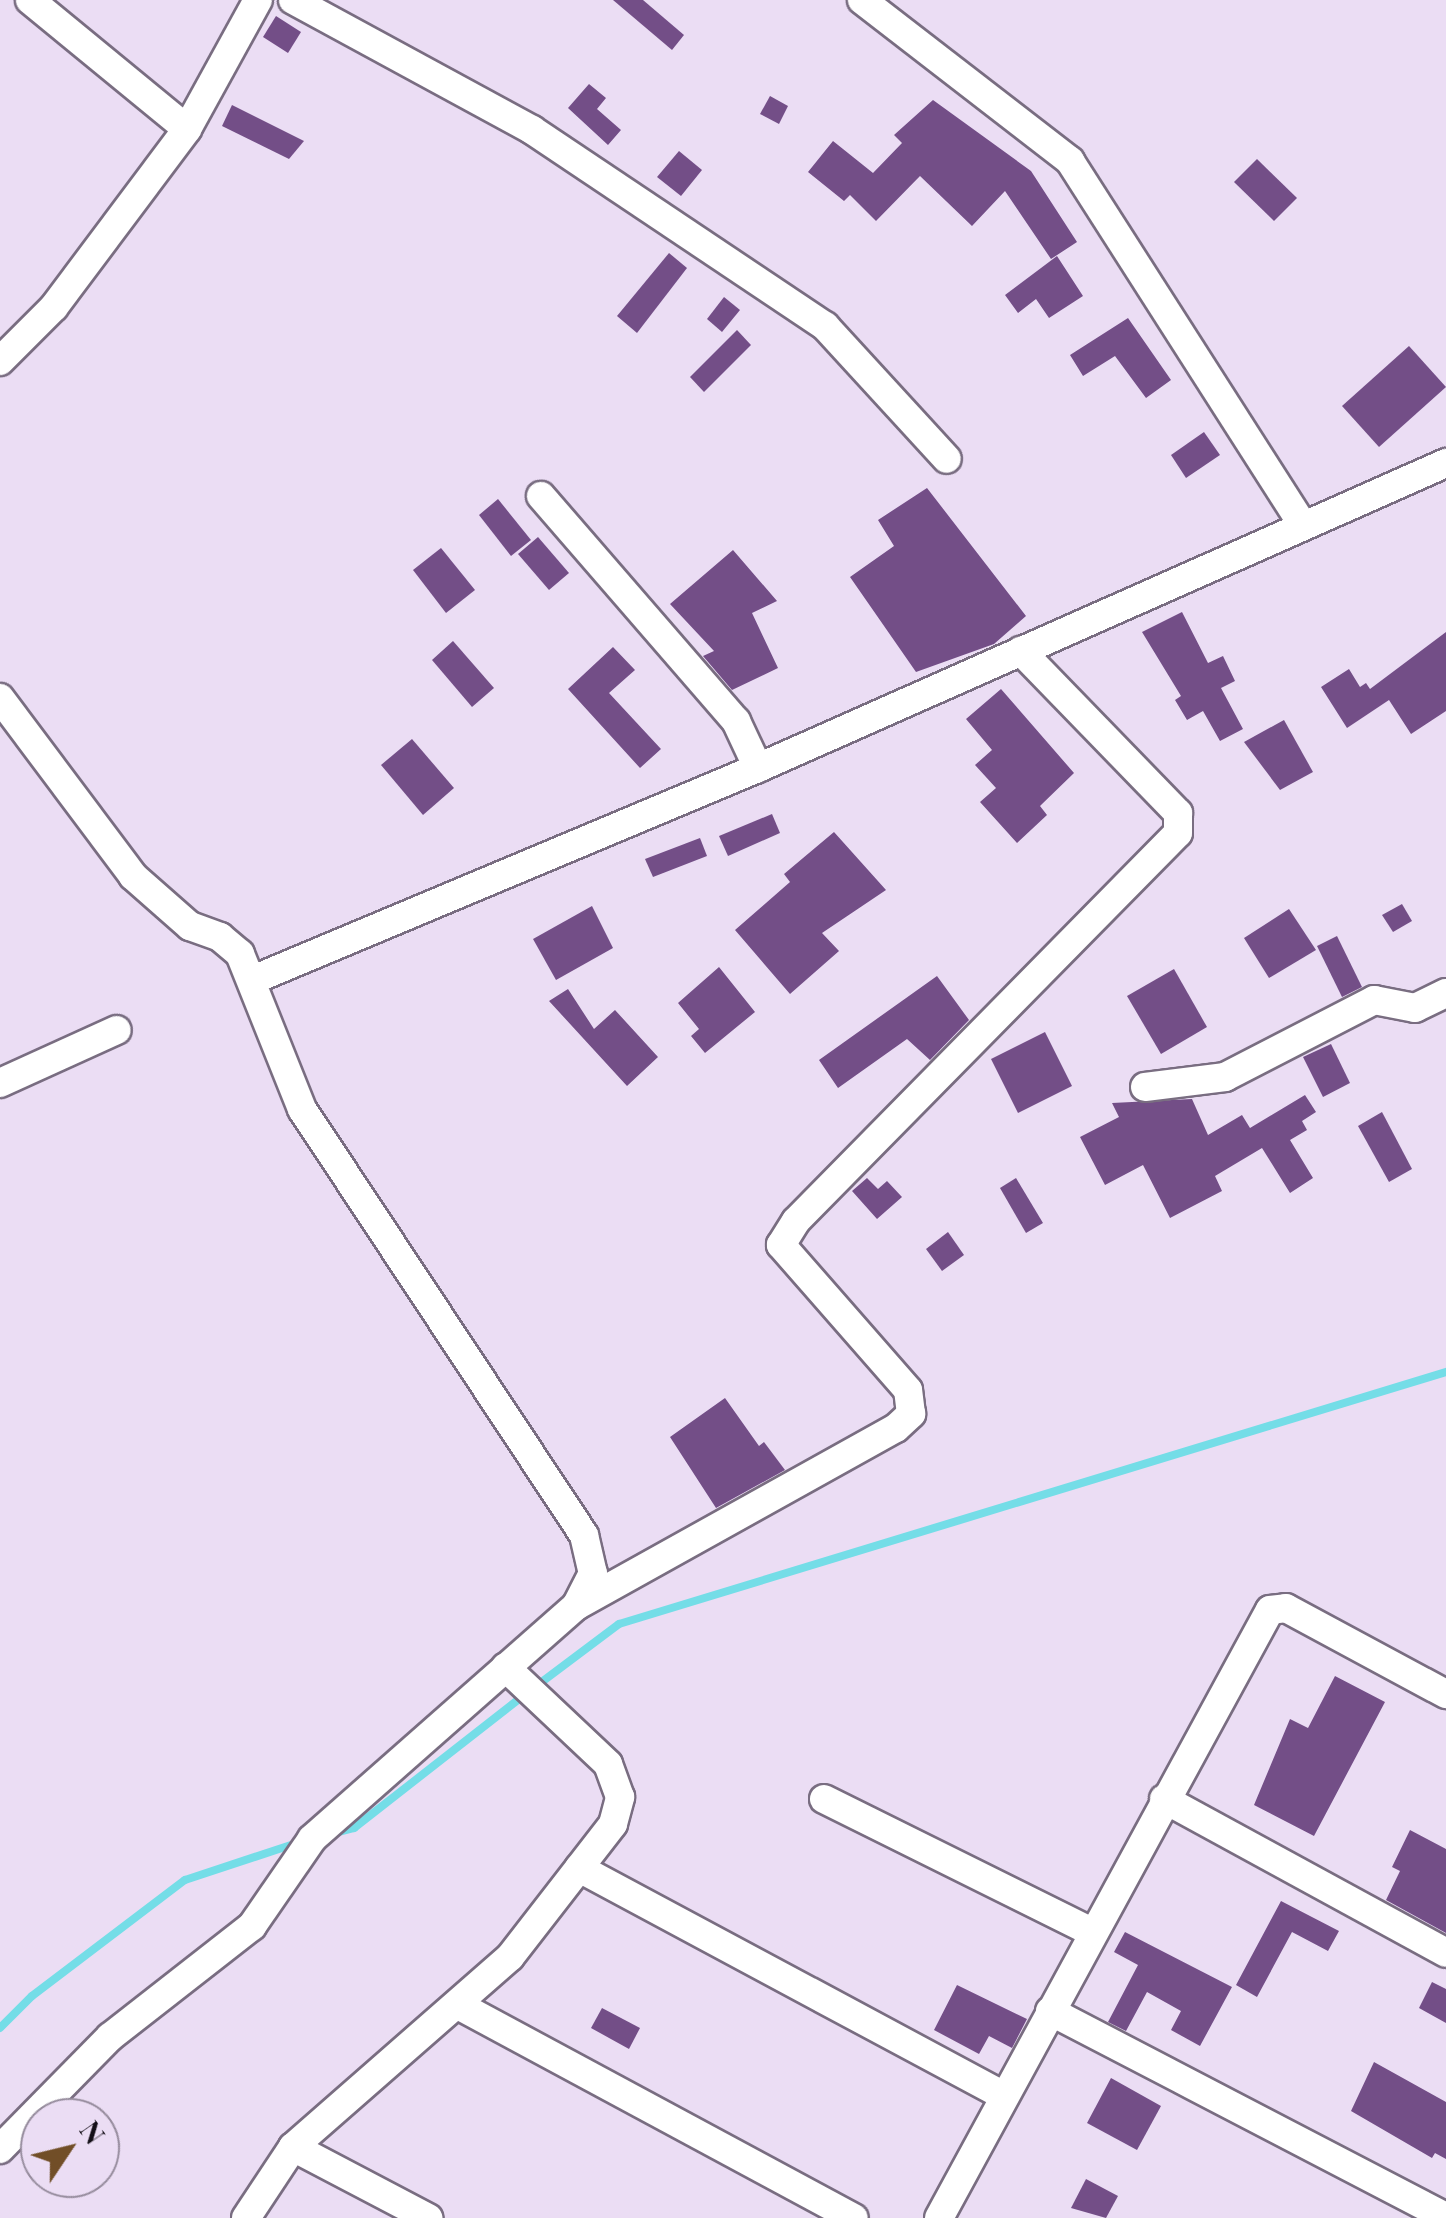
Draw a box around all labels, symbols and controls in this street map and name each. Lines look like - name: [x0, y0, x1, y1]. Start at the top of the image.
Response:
- north arrow: [20, 2098, 120, 2198]
- text: N: [72, 2113, 114, 2151]

